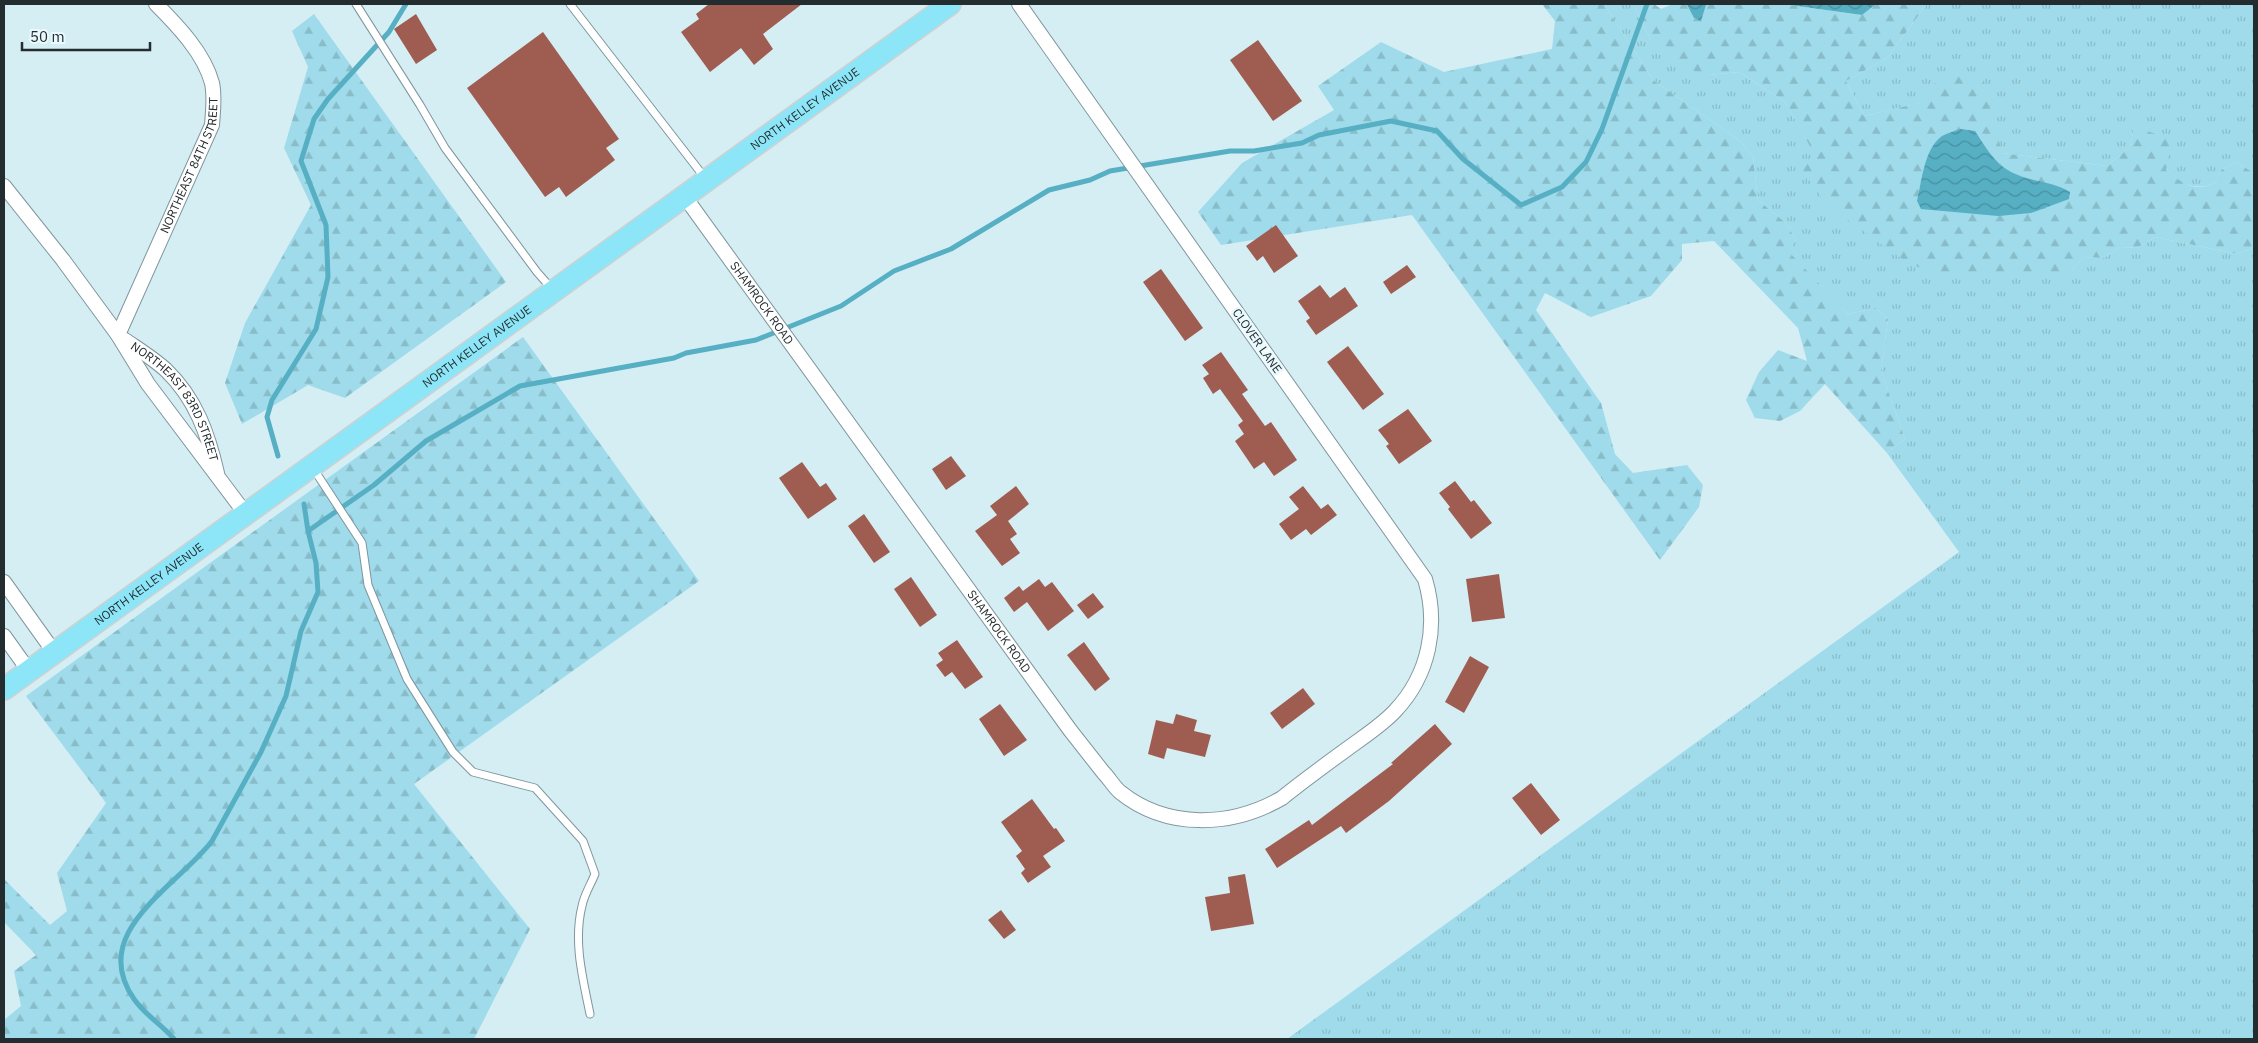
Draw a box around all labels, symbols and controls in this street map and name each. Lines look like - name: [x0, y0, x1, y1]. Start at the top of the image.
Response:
- scale bar: [22, 20, 150, 52]
- text: 50 m: [30, 27, 65, 46]
- street label: NORTH KELLEY AVENUE: [747, 64, 862, 153]
- street label: NORTHEAST 84TH STREET: [156, 97, 221, 236]
- street label: SHAMROCK ROAD: [727, 259, 797, 347]
- street label: NORTH KELLEY AVENUE: [419, 302, 534, 391]
- street label: CLOVER LANE: [1230, 305, 1285, 376]
- street label: NORTHEAST 83RD STREET: [128, 338, 222, 463]
- street label: NORTH KELLEY AVENUE: [91, 539, 206, 628]
- street label: SHAMROCK ROAD: [964, 587, 1034, 676]

